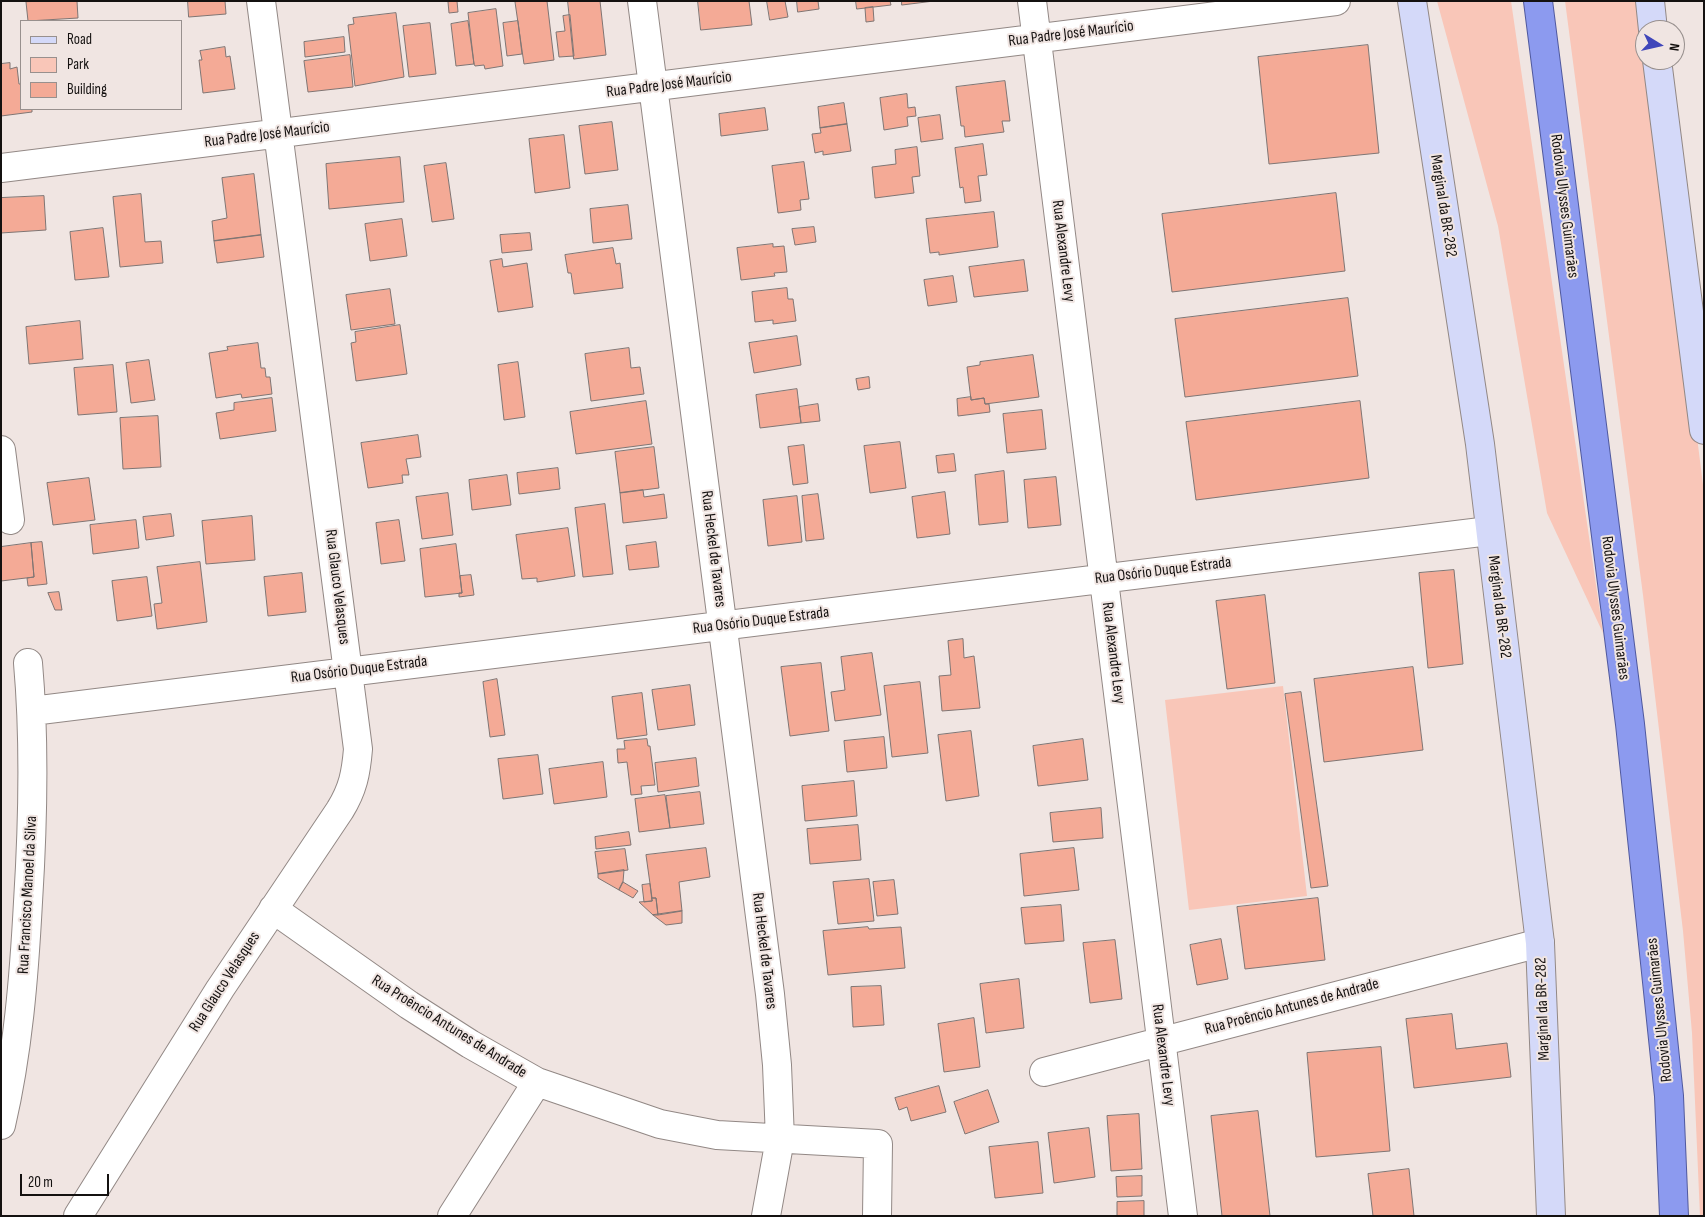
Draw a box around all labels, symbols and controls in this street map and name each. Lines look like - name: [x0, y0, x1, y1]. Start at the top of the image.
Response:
- street label: Rua Padre José Maurício: [1007, 17, 1135, 51]
- legend: [20, 20, 182, 110]
- north arrow: [1635, 20, 1685, 70]
- text: Road: [67, 30, 92, 49]
- text: N: [1665, 42, 1683, 52]
- text: Park: [67, 55, 89, 74]
- street label: Rua Padre José Maurício: [605, 68, 733, 102]
- text: Building: [67, 80, 107, 99]
- street label: Rua Padre José Maurício: [203, 118, 331, 152]
- street label: Rodovia Ulysses Guimarães: [1546, 133, 1582, 279]
- street label: Marginal da BR-282: [1425, 153, 1461, 259]
- street label: Rua Alexandre Levy: [1047, 199, 1079, 303]
- street label: Rua Heckel de Tavares: [696, 490, 730, 608]
- street label: Rua Glauco Velasques: [320, 528, 354, 646]
- street label: Rodovia Ulysses Guimarães: [1597, 535, 1633, 681]
- street label: Rua Osório Duque Estrada: [1094, 553, 1232, 589]
- street label: Marginal da BR-282: [1483, 554, 1515, 660]
- street label: Rua Alexandre Levy: [1097, 601, 1129, 705]
- street label: Rua Osório Duque Estrada: [692, 603, 830, 639]
- street label: Rua Osório Duque Estrada: [290, 652, 428, 688]
- street label: Rua Francisco Manoel da Silva: [14, 816, 42, 974]
- street label: Rua Heckel de Tavares: [747, 892, 781, 1010]
- street label: Rua Glauco Velasques: [185, 928, 265, 1036]
- street label: Rodovia Ulysses Guimarães: [1643, 937, 1677, 1083]
- street label: Marginal da BR-282: [1532, 957, 1554, 1061]
- street label: Rua Proêncio Antunes de Andrade: [368, 971, 530, 1083]
- street label: Rua Proêncio Antunes de Andrade: [1203, 974, 1381, 1040]
- street label: Rua Alexandre Levy: [1147, 1003, 1179, 1107]
- scale bar: [22, 1164, 111, 1196]
- text: 20 m: [28, 1173, 53, 1192]

